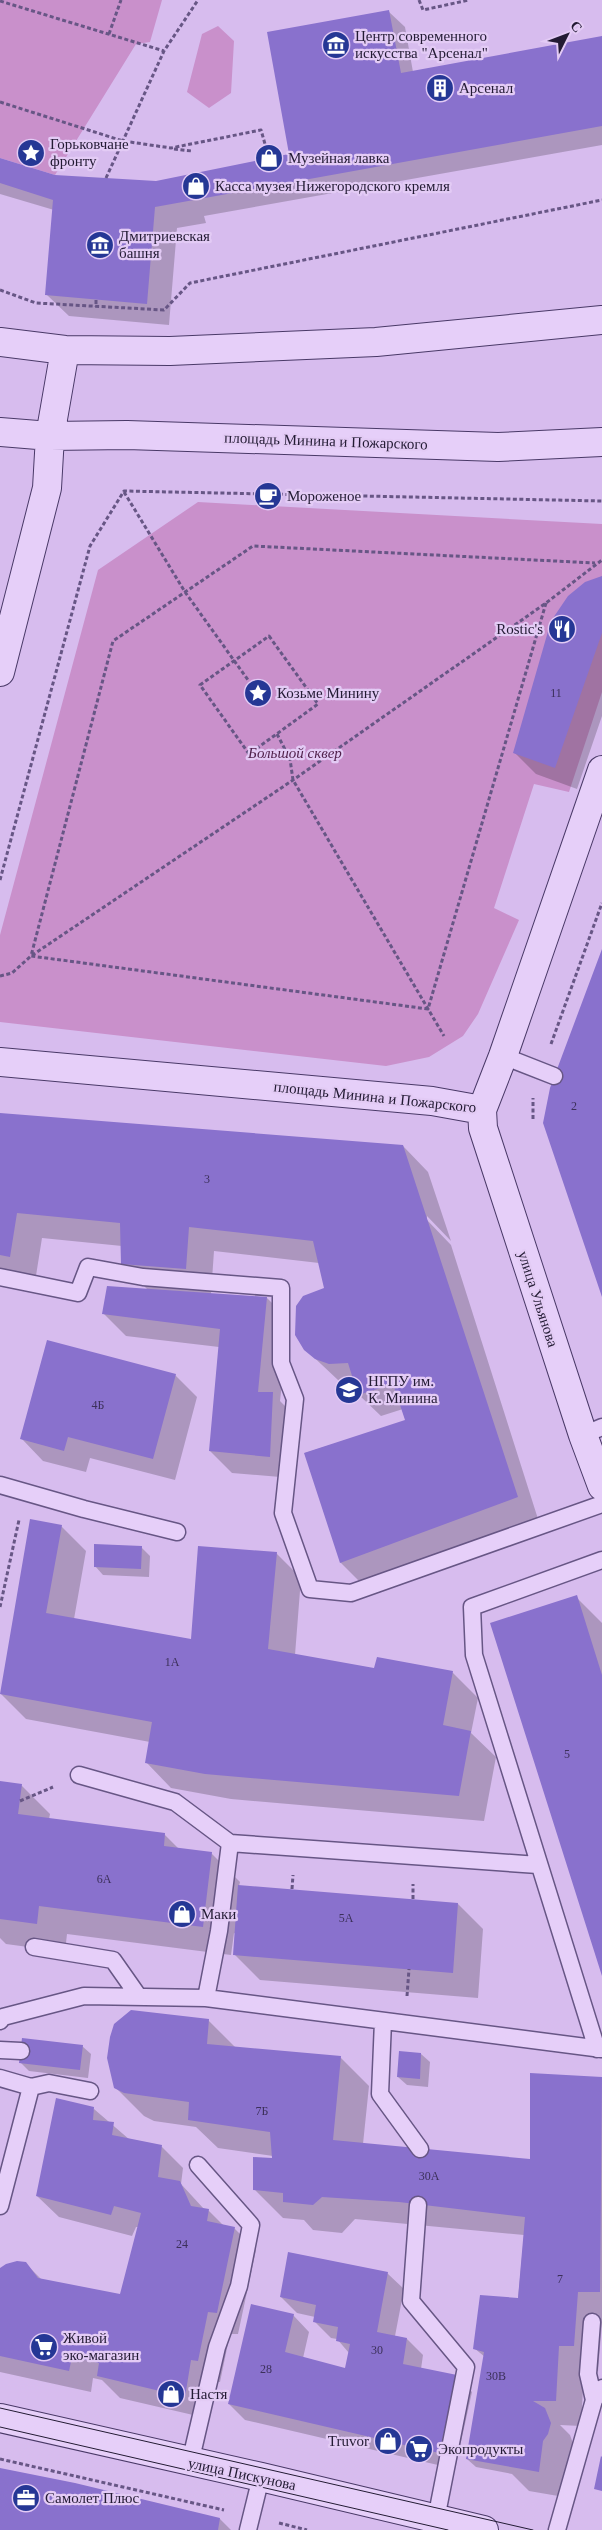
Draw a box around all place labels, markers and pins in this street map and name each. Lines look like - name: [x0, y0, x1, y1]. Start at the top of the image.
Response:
- place label: Центр современного искусства "Арсенал": [355, 28, 488, 61]
- museum icon: Центр современного искусства "Арсенал": [321, 30, 351, 60]
- building icon: Арсенал: [425, 73, 455, 103]
- place label: Арсенал: [459, 80, 514, 96]
- place label: Горьковчане фронту: [50, 136, 129, 169]
- place icon: Горьковчане фронту: [16, 138, 46, 168]
- shop icon: Музейная лавка: [254, 143, 284, 173]
- place label: Музейная лавка: [288, 150, 390, 166]
- shop icon: Касса музея Нижегородского кремля: [181, 171, 211, 201]
- place label: Касса музея Нижегородского кремля: [215, 178, 450, 194]
- place label: Дмитриевская башня: [119, 228, 210, 261]
- museum icon: Дмитриевская башня: [85, 230, 115, 260]
- cafe icon: Мороженое: [253, 481, 283, 511]
- place label: Мороженое: [287, 488, 362, 504]
- restaurant icon: Rostic's: [547, 614, 577, 644]
- place label: Rostic's: [496, 621, 543, 637]
- place icon: Козьме Минину: [243, 678, 273, 708]
- place label: Козьме Минину: [277, 685, 380, 701]
- place label: НГПУ им. К. Минина: [368, 1373, 438, 1406]
- school or university icon: НГПУ им. К. Минина: [334, 1375, 364, 1405]
- shop icon: Маки: [167, 1899, 197, 1929]
- place label: Маки: [201, 1906, 236, 1922]
- place label: Живой эко-магазин: [63, 2330, 139, 2363]
- supermarket icon: Живой эко-магазин: [29, 2332, 59, 2362]
- shop icon: Настя: [156, 2379, 186, 2409]
- place label: Настя: [190, 2386, 228, 2402]
- shop icon: Truvor: [373, 2426, 403, 2456]
- place label: Truvor: [328, 2433, 369, 2449]
- supermarket icon: Экопродукты: [404, 2434, 434, 2464]
- place label: Экопродукты: [438, 2441, 523, 2457]
- office icon: Самолет Плюс: [11, 2483, 41, 2513]
- place label: Самолет Плюс: [45, 2490, 139, 2506]

